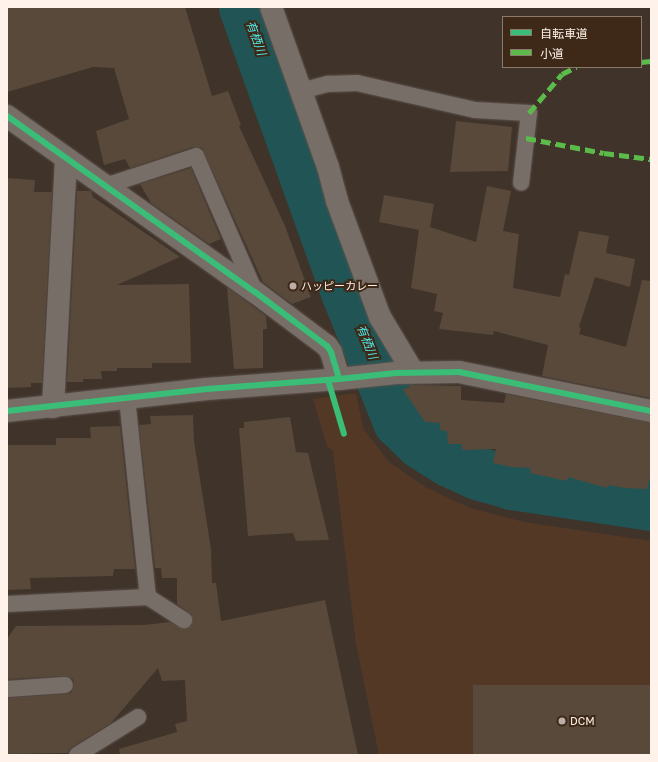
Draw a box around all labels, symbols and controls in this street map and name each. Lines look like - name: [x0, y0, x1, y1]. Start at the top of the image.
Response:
- legend: [502, 16, 642, 68]
- water label: 有栖川: [243, 19, 269, 57]
- text: 自転車道: [540, 26, 588, 41]
- text: 小道: [540, 46, 564, 61]
- place label: ハッピーカレー: [301, 279, 378, 293]
- marker: ハッピーカレー: [288, 281, 298, 291]
- water label: 有栖川: [354, 323, 380, 361]
- place label: DCM: [570, 714, 595, 728]
- marker: DCM: [557, 716, 567, 726]

